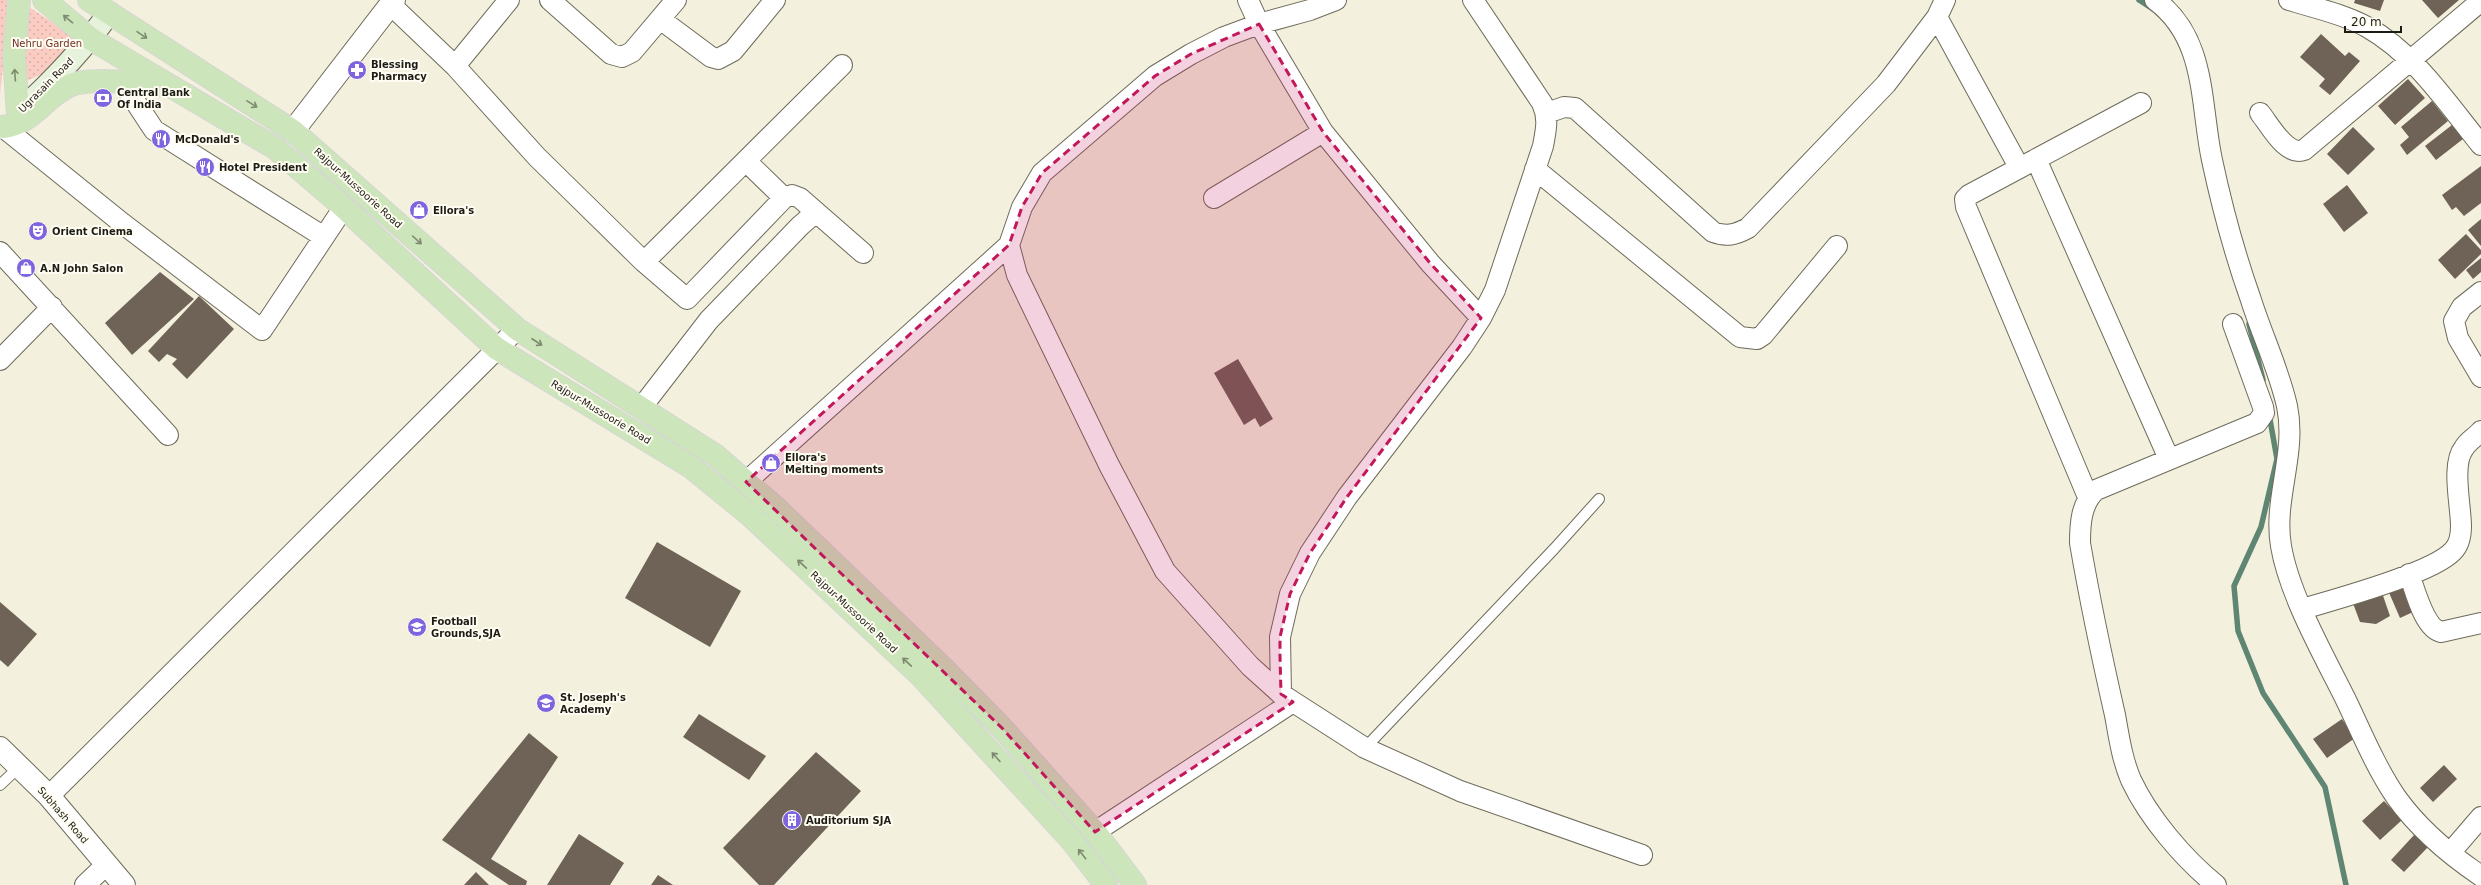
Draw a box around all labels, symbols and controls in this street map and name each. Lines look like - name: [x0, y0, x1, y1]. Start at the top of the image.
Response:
- scale bar: [2345, 8, 2401, 34]
- one-way arrow: [62, 15, 73, 24]
- text: 20 m: [2351, 15, 2382, 29]
- one-way arrow: [136, 31, 147, 39]
- park label: Nehru Garden: [12, 38, 82, 49]
- street label: Ugrasain Road: [16, 55, 76, 115]
- pharmacy icon: Blessing Pharmacy: [346, 59, 368, 81]
- place label: Blessing Pharmacy: [371, 59, 427, 82]
- one-way arrow: [12, 69, 19, 82]
- bank icon: Central Bank Of India: [92, 87, 114, 109]
- place label: Central Bank Of India: [117, 87, 190, 110]
- one-way arrow: [246, 100, 257, 108]
- restaurant icon: McDonald's: [150, 128, 172, 150]
- place label: McDonald's: [175, 134, 240, 145]
- street label: Rajpur-Mussoorie Road: [312, 146, 404, 230]
- restaurant icon: Hotel President: [194, 156, 216, 178]
- place label: Hotel President: [219, 162, 307, 173]
- shop icon: Ellora's: [408, 199, 430, 221]
- place label: Ellora's: [433, 205, 474, 216]
- theatre icon: Orient Cinema: [27, 220, 49, 242]
- place label: Orient Cinema: [52, 226, 133, 237]
- one-way arrow: [411, 235, 422, 244]
- shop icon: A.N John Salon: [15, 257, 37, 279]
- place label: A.N John Salon: [40, 263, 123, 274]
- one-way arrow: [531, 338, 543, 346]
- street label: Rajpur-Mussoorie Road: [549, 378, 653, 446]
- shop icon: Ellora's Melting moments: [760, 452, 782, 474]
- place label: Ellora's Melting moments: [785, 452, 884, 475]
- one-way arrow: [797, 559, 807, 568]
- street label: Rajpur-Mussoorie Road: [808, 569, 900, 655]
- school or university icon: Football Grounds,SJA: [406, 616, 428, 638]
- place label: Football Grounds,SJA: [431, 616, 501, 639]
- one-way arrow: [902, 657, 912, 667]
- school or university icon: St. Joseph's Academy: [535, 692, 557, 714]
- place label: St. Joseph's Academy: [560, 692, 626, 715]
- one-way arrow: [991, 752, 1001, 762]
- street label: Subhash Road: [35, 784, 91, 846]
- building icon: Auditorium SJA: [781, 809, 803, 831]
- place label: Auditorium SJA: [806, 815, 891, 826]
- one-way arrow: [1078, 849, 1086, 860]

